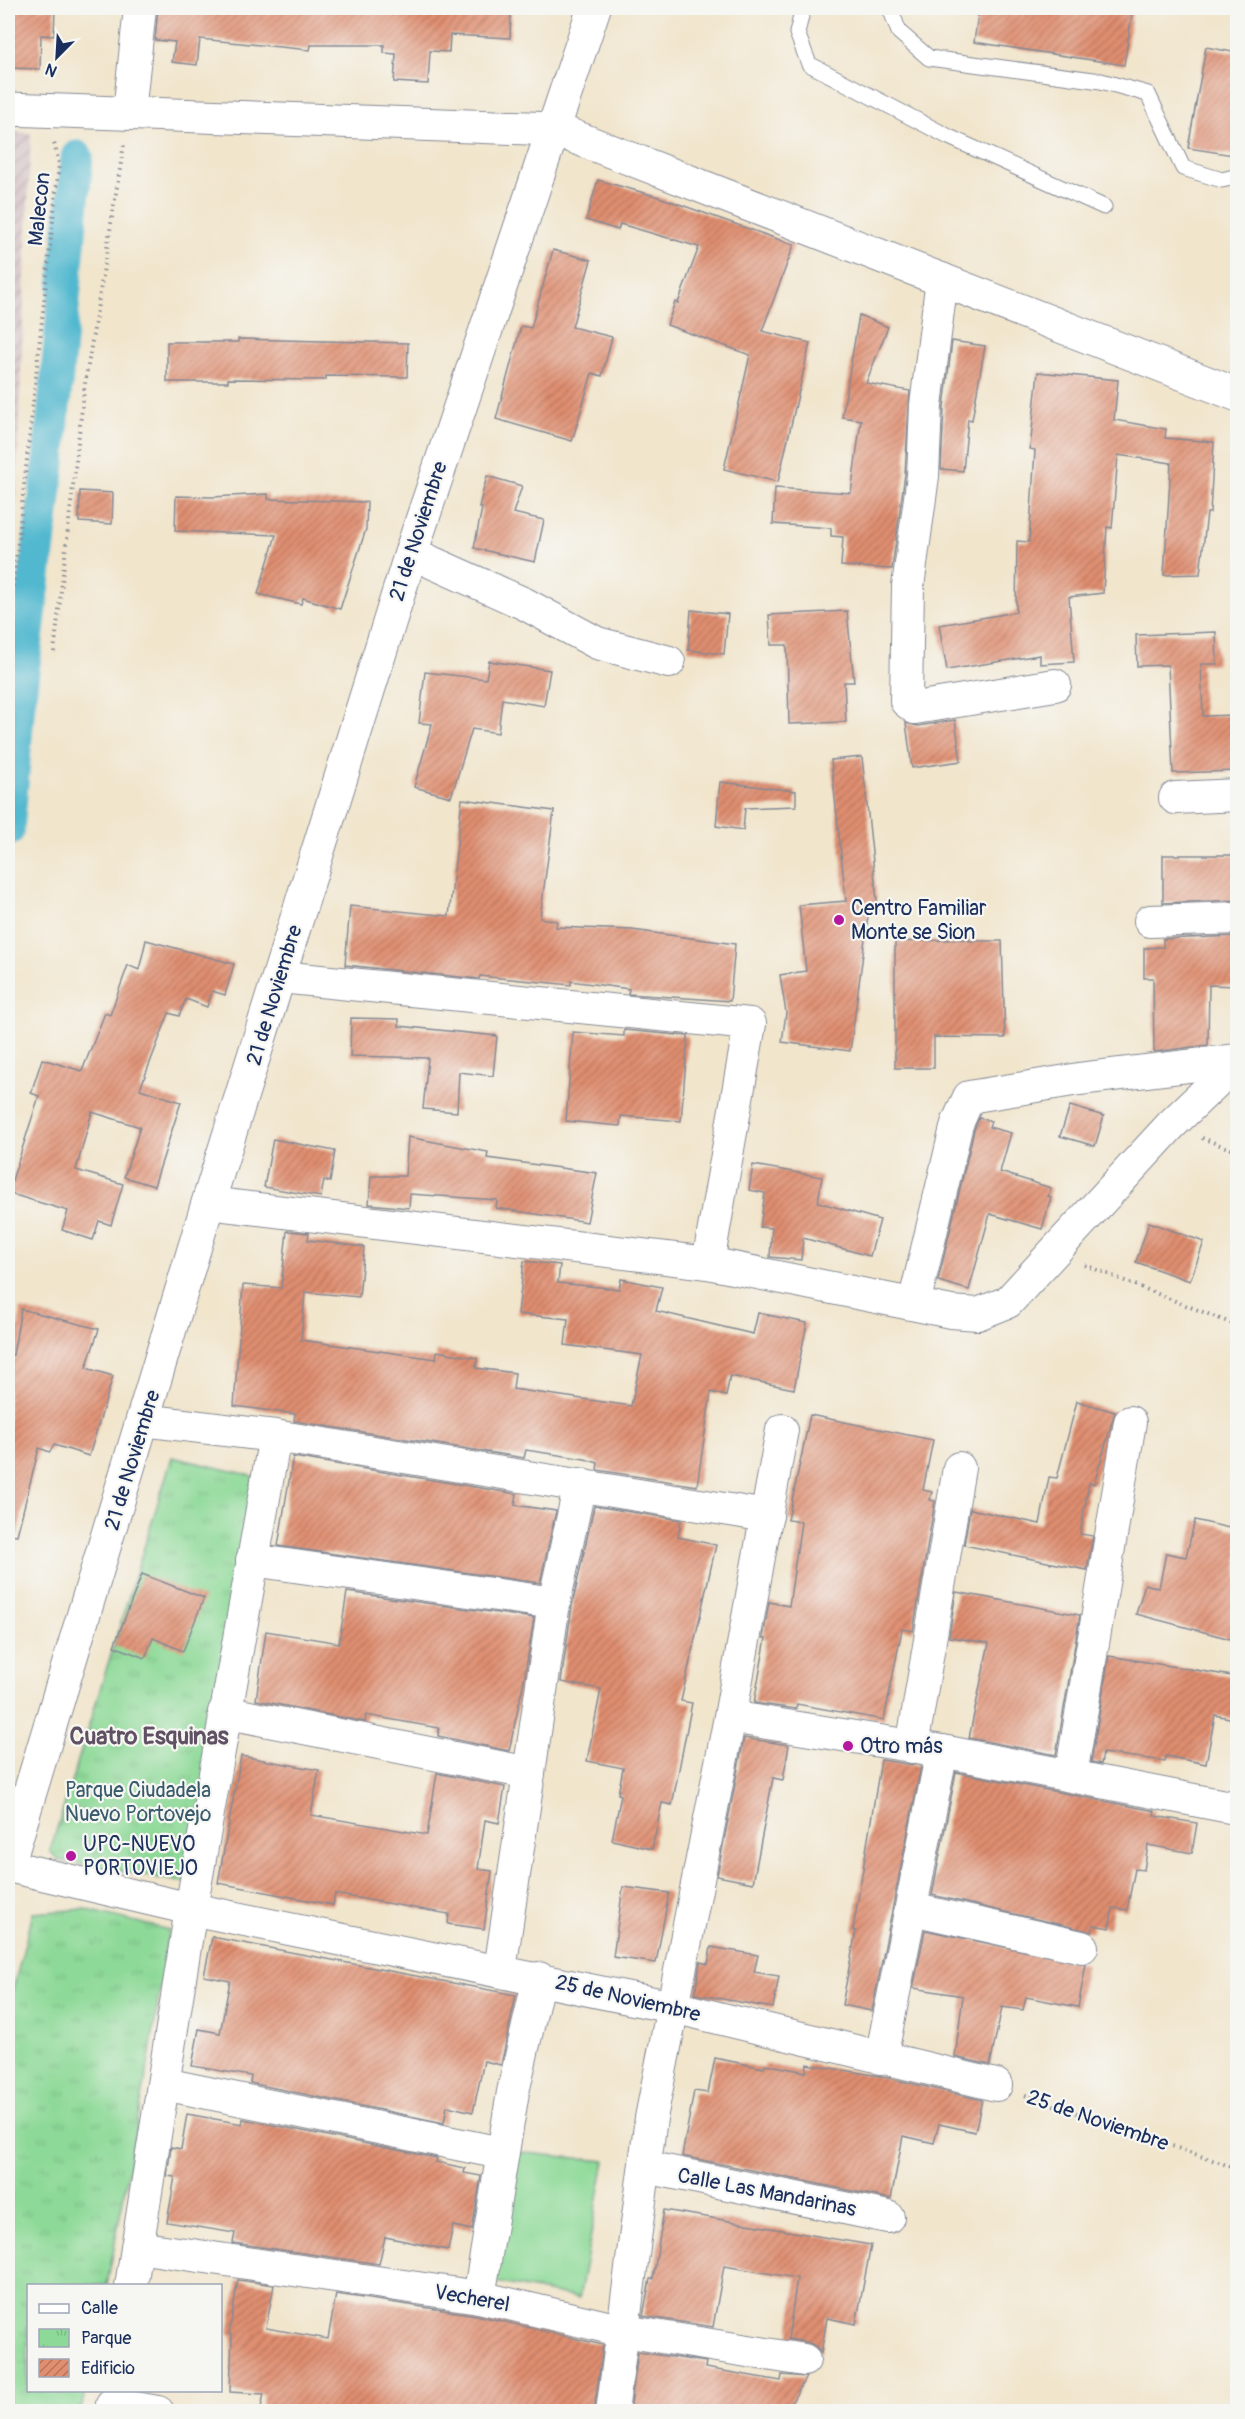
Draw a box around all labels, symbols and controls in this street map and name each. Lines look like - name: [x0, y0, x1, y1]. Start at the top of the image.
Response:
- north arrow: [27, 27, 87, 87]
- text: N: [42, 58, 60, 81]
- street label: Malecon: [22, 171, 57, 247]
- street label: 21 de Noviembre: [383, 457, 454, 604]
- place label: Centro Familiar Monte se Sion: [851, 895, 987, 946]
- marker: Centro Familiar Monte se Sion: [832, 913, 846, 927]
- street label: 21 de Noviembre: [240, 921, 309, 1068]
- street label: 21 de Noviembre: [98, 1386, 167, 1533]
- district label: Cuatro Esquinas: [69, 1722, 229, 1751]
- place label: Otro más: [860, 1733, 943, 1760]
- marker: Otro más: [841, 1739, 855, 1753]
- park label: Parque Ciudadela Nuevo Portovejo: [65, 1777, 211, 1828]
- place label: UPC-NUEVO PORTOVIEJO: [83, 1831, 198, 1882]
- marker: UPC-NUEVO PORTOVIEJO: [64, 1849, 78, 1863]
- street label: 25 de Noviembre: [553, 1969, 704, 2028]
- street label: 25 de Noviembre: [1023, 2084, 1173, 2158]
- street label: Calle Las Mandarinas: [675, 2162, 859, 2223]
- street label: Vecherel: [432, 2279, 512, 2318]
- legend: [27, 2284, 222, 2392]
- text: Calle: [81, 2297, 118, 2320]
- text: Parque: [81, 2327, 131, 2350]
- text: Edificio: [81, 2357, 135, 2380]

